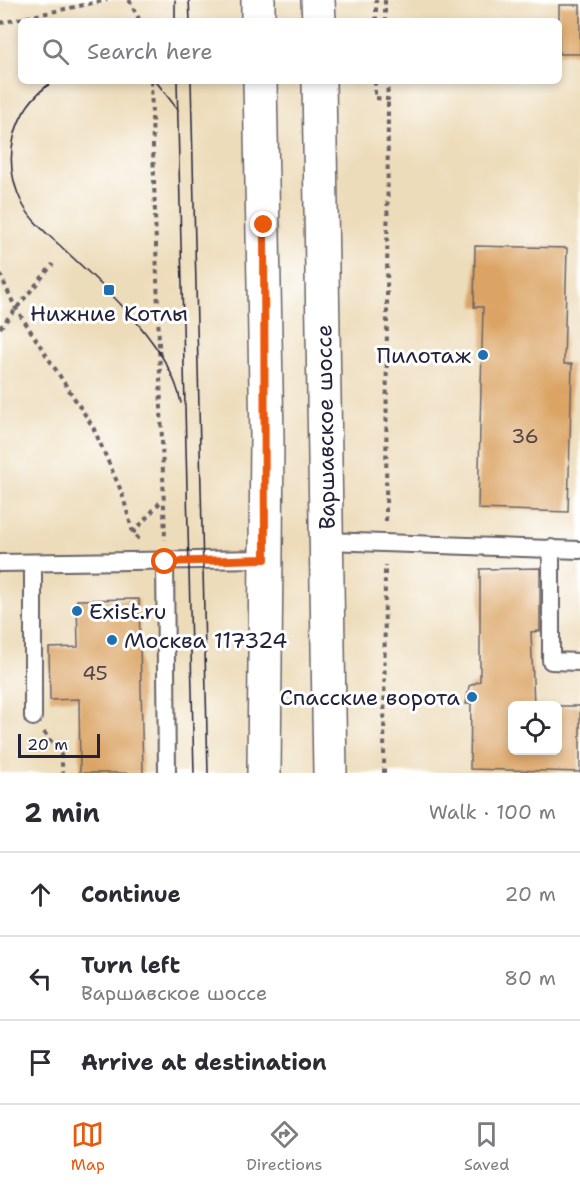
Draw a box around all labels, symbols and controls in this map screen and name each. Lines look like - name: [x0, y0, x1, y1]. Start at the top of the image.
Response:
- search box: [18, 18, 562, 84]
- icon: search: [39, 35, 72, 68]
- text: Search here: [87, 37, 213, 66]
- route end: [250, 211, 276, 237]
- marker: Нижние Котлы: [102, 283, 116, 297]
- place label: Нижние Котлы: [30, 299, 188, 328]
- street label: Варшавское шоссе: [309, 324, 342, 530]
- place label: Пилотаж: [377, 341, 472, 370]
- marker: Пилотаж: [476, 348, 490, 362]
- house number: 36: [511, 423, 539, 449]
- route start: [151, 548, 177, 574]
- place label: Exist.ru: [89, 597, 166, 626]
- marker: Exist.ru: [70, 604, 84, 618]
- place label: Москва 117324: [124, 626, 287, 655]
- marker: Москва 117324: [105, 633, 119, 647]
- house number: 45: [82, 660, 108, 686]
- place label: Спасские ворота: [280, 683, 460, 712]
- marker: Спасские ворота: [465, 690, 479, 704]
- map controls: [508, 701, 562, 755]
- button: locate: [508, 701, 562, 755]
- scale bar: [18, 731, 100, 758]
- text: 20 m: [27, 734, 68, 755]
- text: 2 min: [24, 795, 100, 830]
- text: Walk · 100 m: [429, 799, 556, 825]
- icon: ahead: [24, 878, 57, 911]
- text: Continue: [81, 880, 181, 909]
- text: 20 m: [505, 881, 556, 907]
- text: Turn left: [81, 951, 180, 980]
- icon: left: [24, 962, 57, 995]
- text: 80 m: [504, 965, 556, 991]
- text: Варшавское шоссе: [81, 980, 267, 1006]
- icon: arrive: [24, 1046, 57, 1079]
- text: Arrive at destination: [81, 1048, 327, 1077]
- tab: Map: [71, 1118, 105, 1175]
- tab: Directions: [246, 1118, 323, 1175]
- tab: Saved: [464, 1118, 509, 1175]

